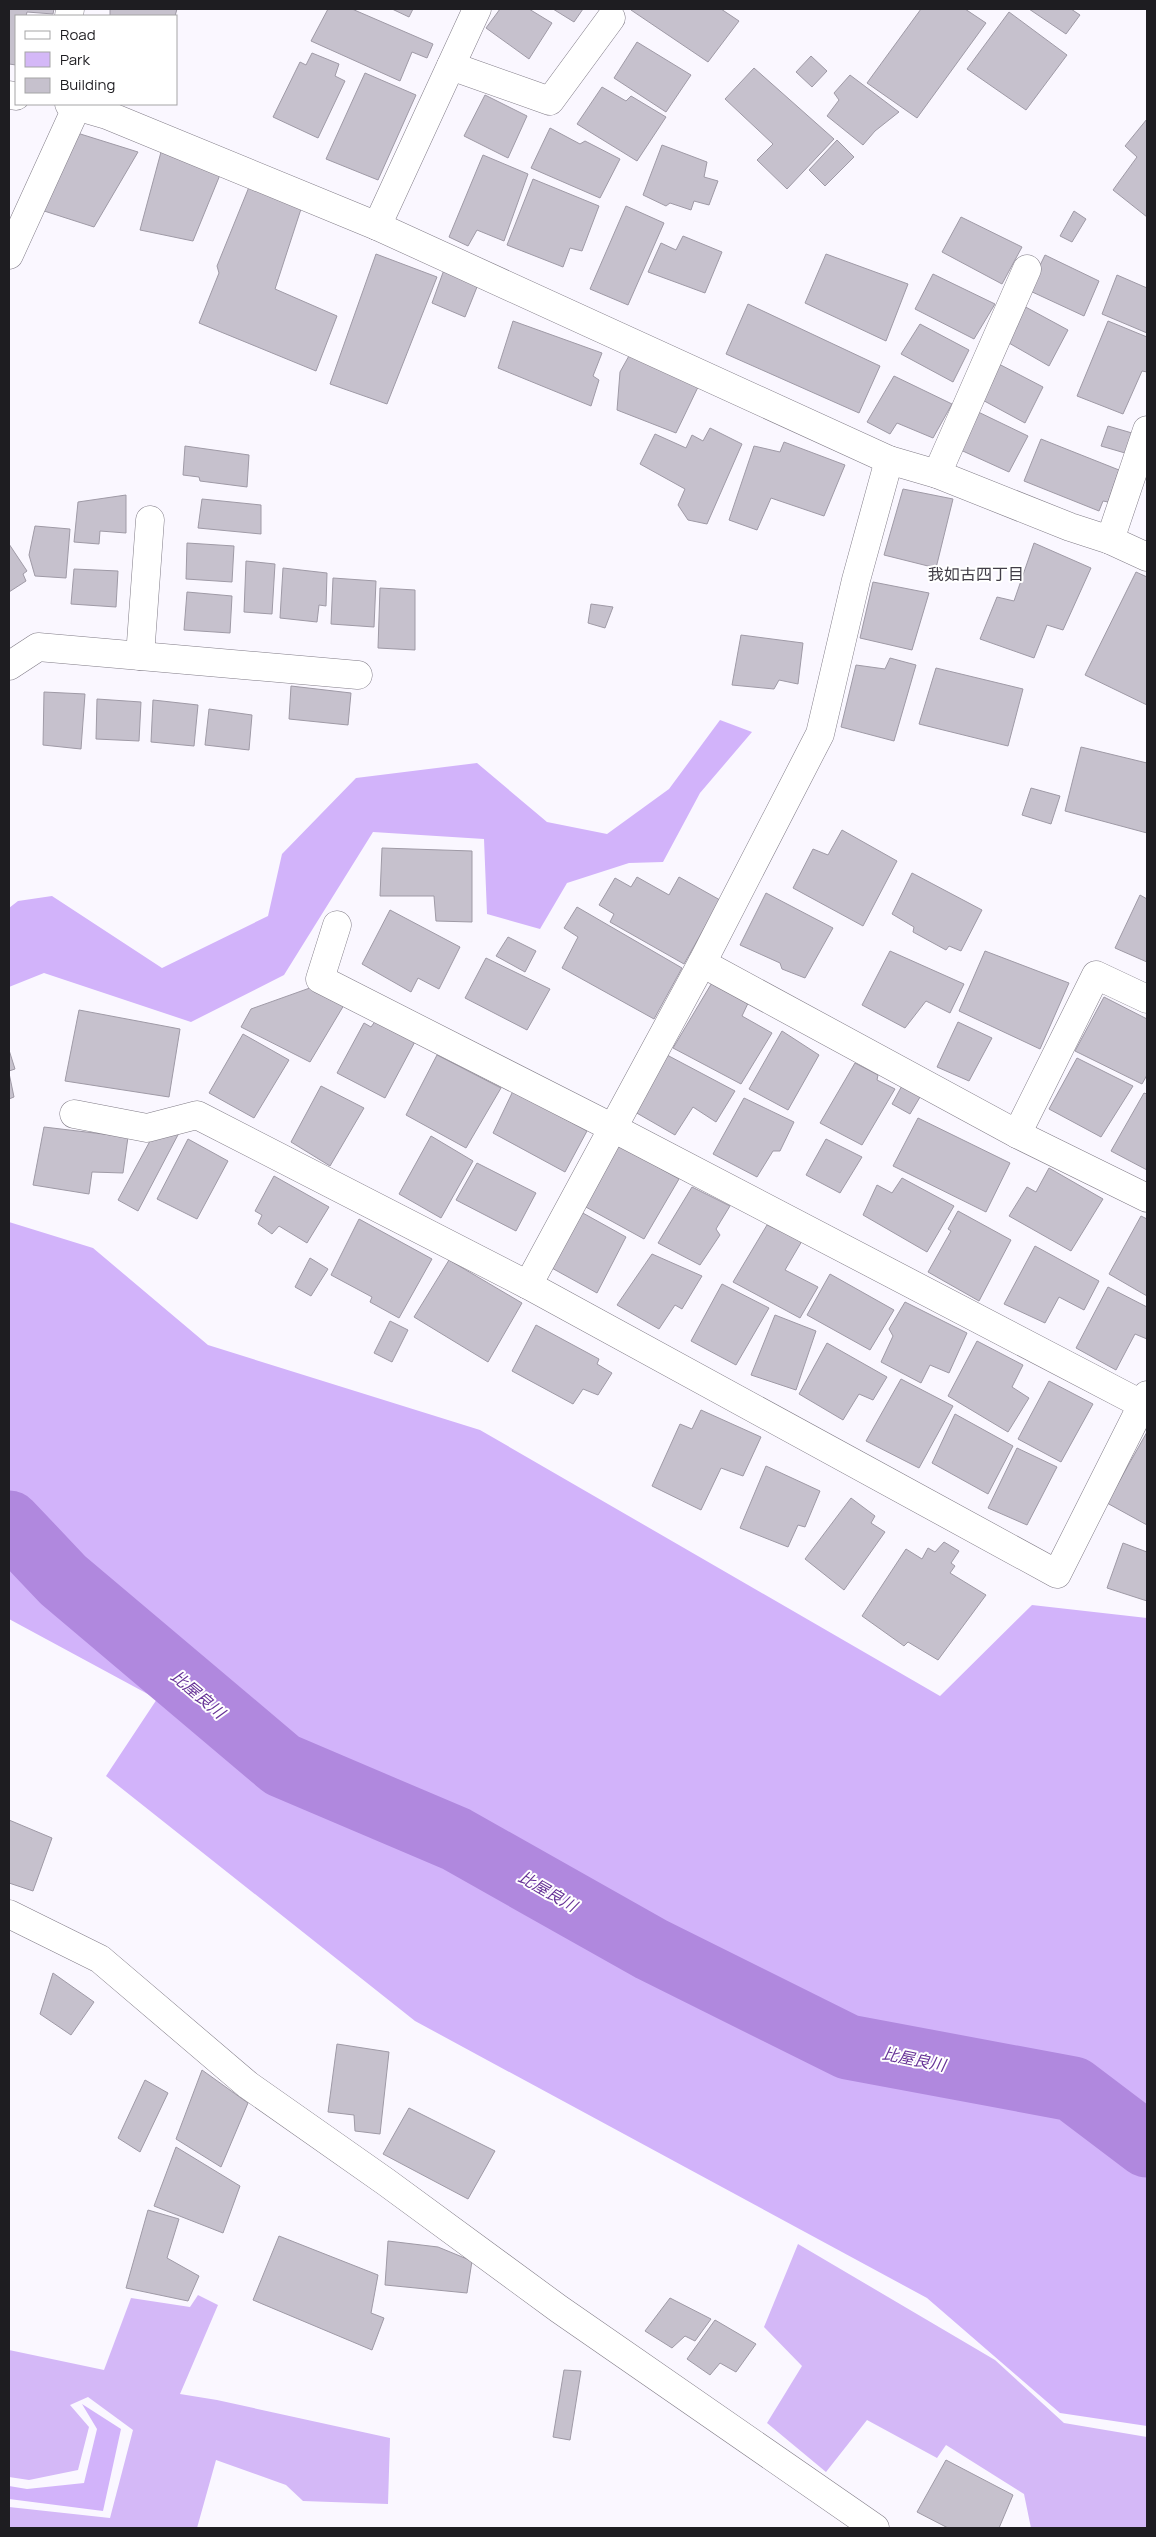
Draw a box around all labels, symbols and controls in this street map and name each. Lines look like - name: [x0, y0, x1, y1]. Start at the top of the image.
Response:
- legend: [15, 15, 178, 105]
- text: Road: [60, 24, 96, 45]
- text: Park: [60, 49, 90, 70]
- text: Building: [60, 74, 115, 95]
- district label: 我如古四丁目: [928, 563, 1024, 585]
- water label: 比屋良川: [166, 1665, 231, 1724]
- water label: 比屋良川: [515, 1865, 583, 1918]
- water label: 比屋良川: [880, 2042, 949, 2076]

